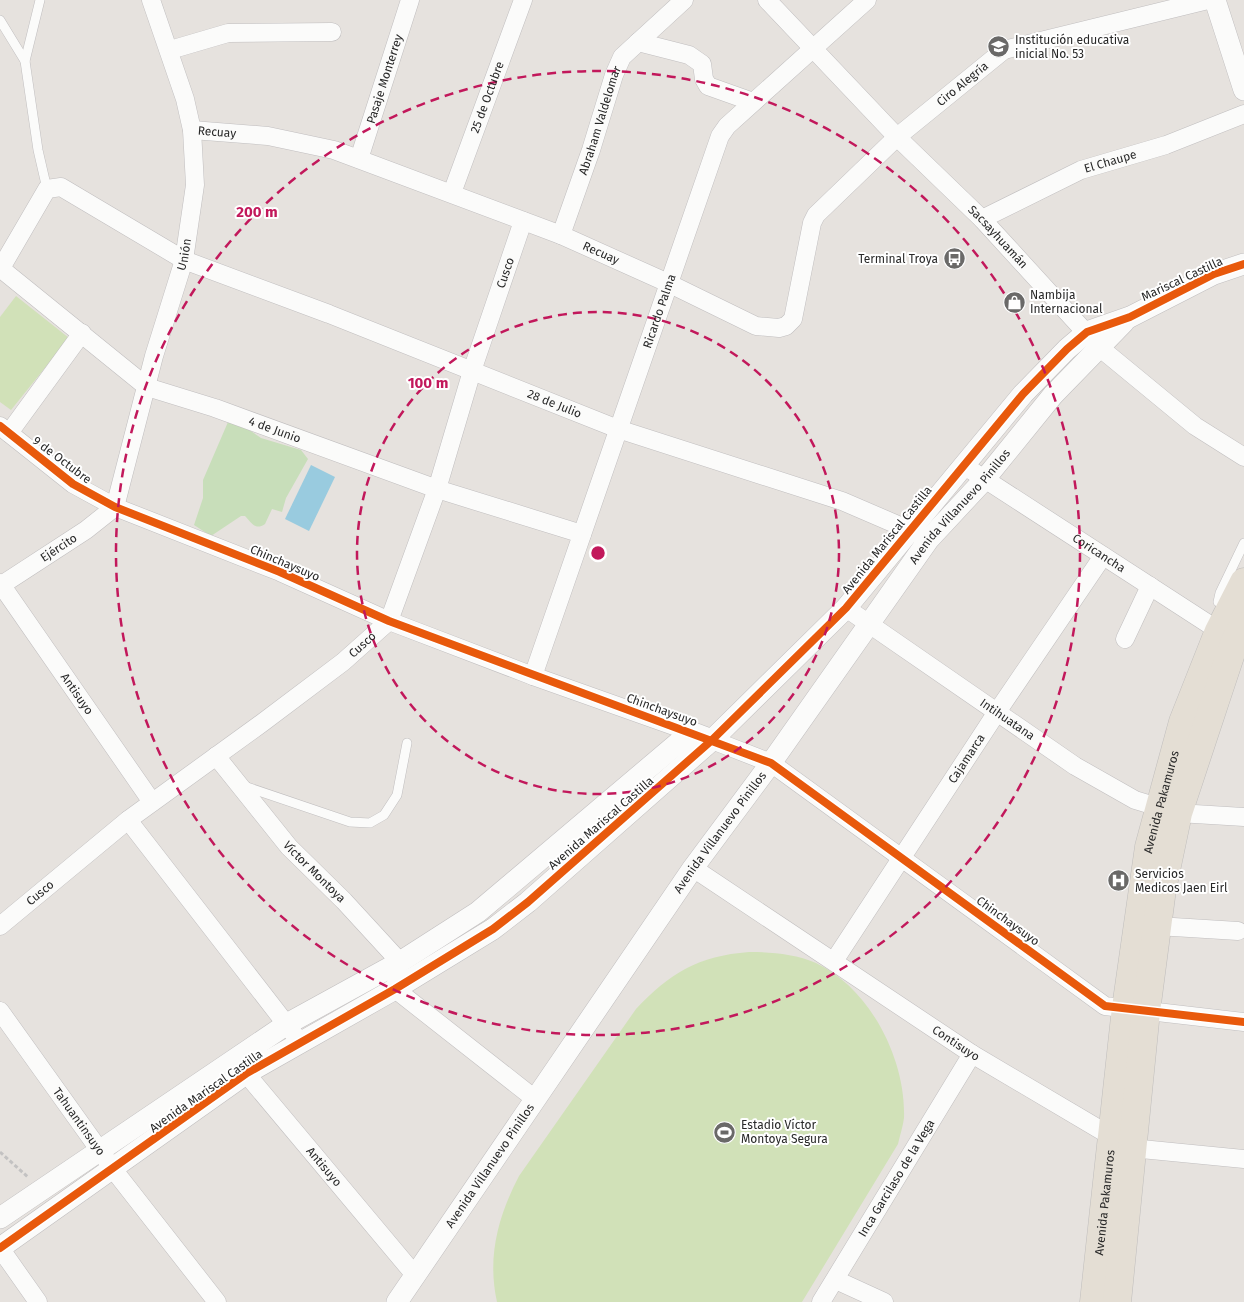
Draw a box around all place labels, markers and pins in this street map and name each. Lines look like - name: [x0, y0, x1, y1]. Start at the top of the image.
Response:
- place label: Institución educativa inicial No. 53: [1015, 33, 1129, 61]
- school or university icon: Institución educativa inicial No. 53: [987, 35, 1011, 59]
- bus stop icon: Terminal Troya: [942, 247, 966, 271]
- place label: Terminal Troya: [858, 252, 938, 266]
- place label: Nambija Internacional: [1030, 288, 1103, 316]
- shop icon: Nambija Internacional: [1002, 290, 1026, 314]
- centre of rings: [589, 544, 607, 562]
- place label: Servicios Medicos Jaen Eirl: [1135, 867, 1228, 895]
- hospital icon: Servicios Medicos Jaen Eirl: [1107, 869, 1131, 893]
- place label: Estadio Víctor Montoya Segura: [741, 1118, 828, 1146]
- sports icon: Estadio Víctor Montoya Segura: [713, 1120, 737, 1144]

